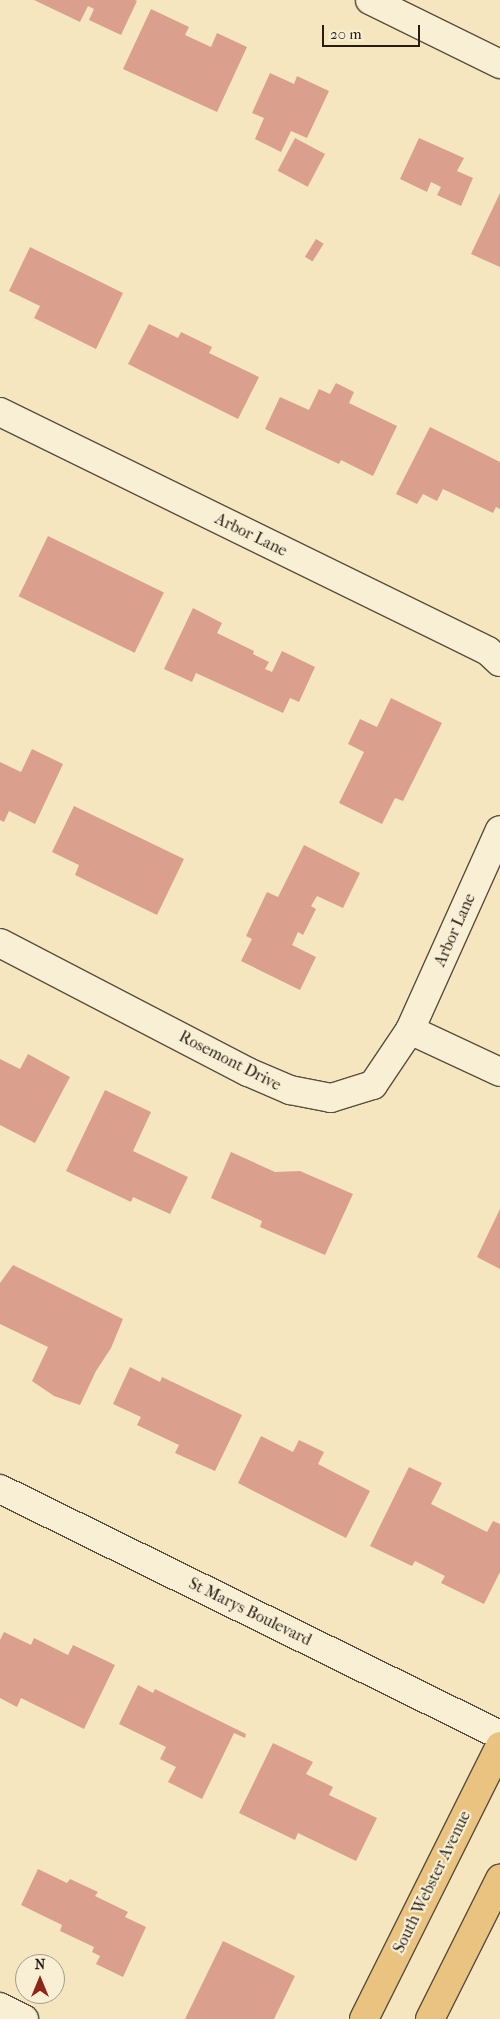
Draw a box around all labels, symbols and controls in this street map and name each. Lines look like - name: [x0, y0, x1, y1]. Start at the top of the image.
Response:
- scale bar: [325, 15, 422, 47]
- text: 20 m: [330, 25, 362, 43]
- street label: Arbor Lane: [212, 509, 290, 561]
- street label: Arbor Lane: [430, 890, 480, 970]
- street label: Rosemont Drive: [176, 1027, 284, 1095]
- street label: St Marys Boulevard: [186, 1574, 314, 1650]
- street label: South Webster Avenue: [389, 1808, 475, 1956]
- north arrow: [15, 1954, 65, 2004]
- text: N: [35, 1956, 45, 1973]

